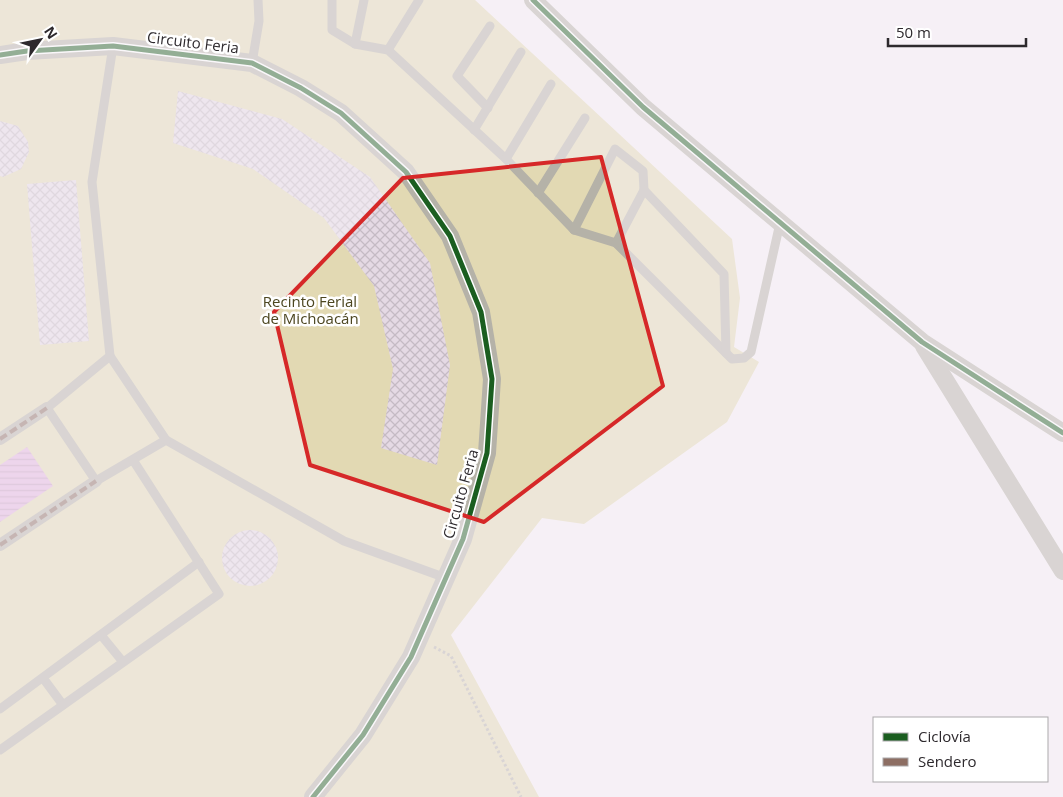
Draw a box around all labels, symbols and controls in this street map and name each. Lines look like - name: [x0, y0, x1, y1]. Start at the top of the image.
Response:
- north arrow: [15, 15, 65, 65]
- scale bar: [888, 15, 1026, 47]
- text: 50 m: [896, 22, 931, 42]
- text: N: [40, 23, 62, 43]
- street label: Circuito Feria: [146, 26, 240, 58]
- park label: Recinto Ferial de Michoacán: [261, 291, 359, 328]
- street label: Circuito Feria: [438, 447, 482, 541]
- legend: [873, 717, 1048, 782]
- text: Ciclovía: [918, 726, 971, 746]
- text: Sendero: [918, 751, 977, 771]

